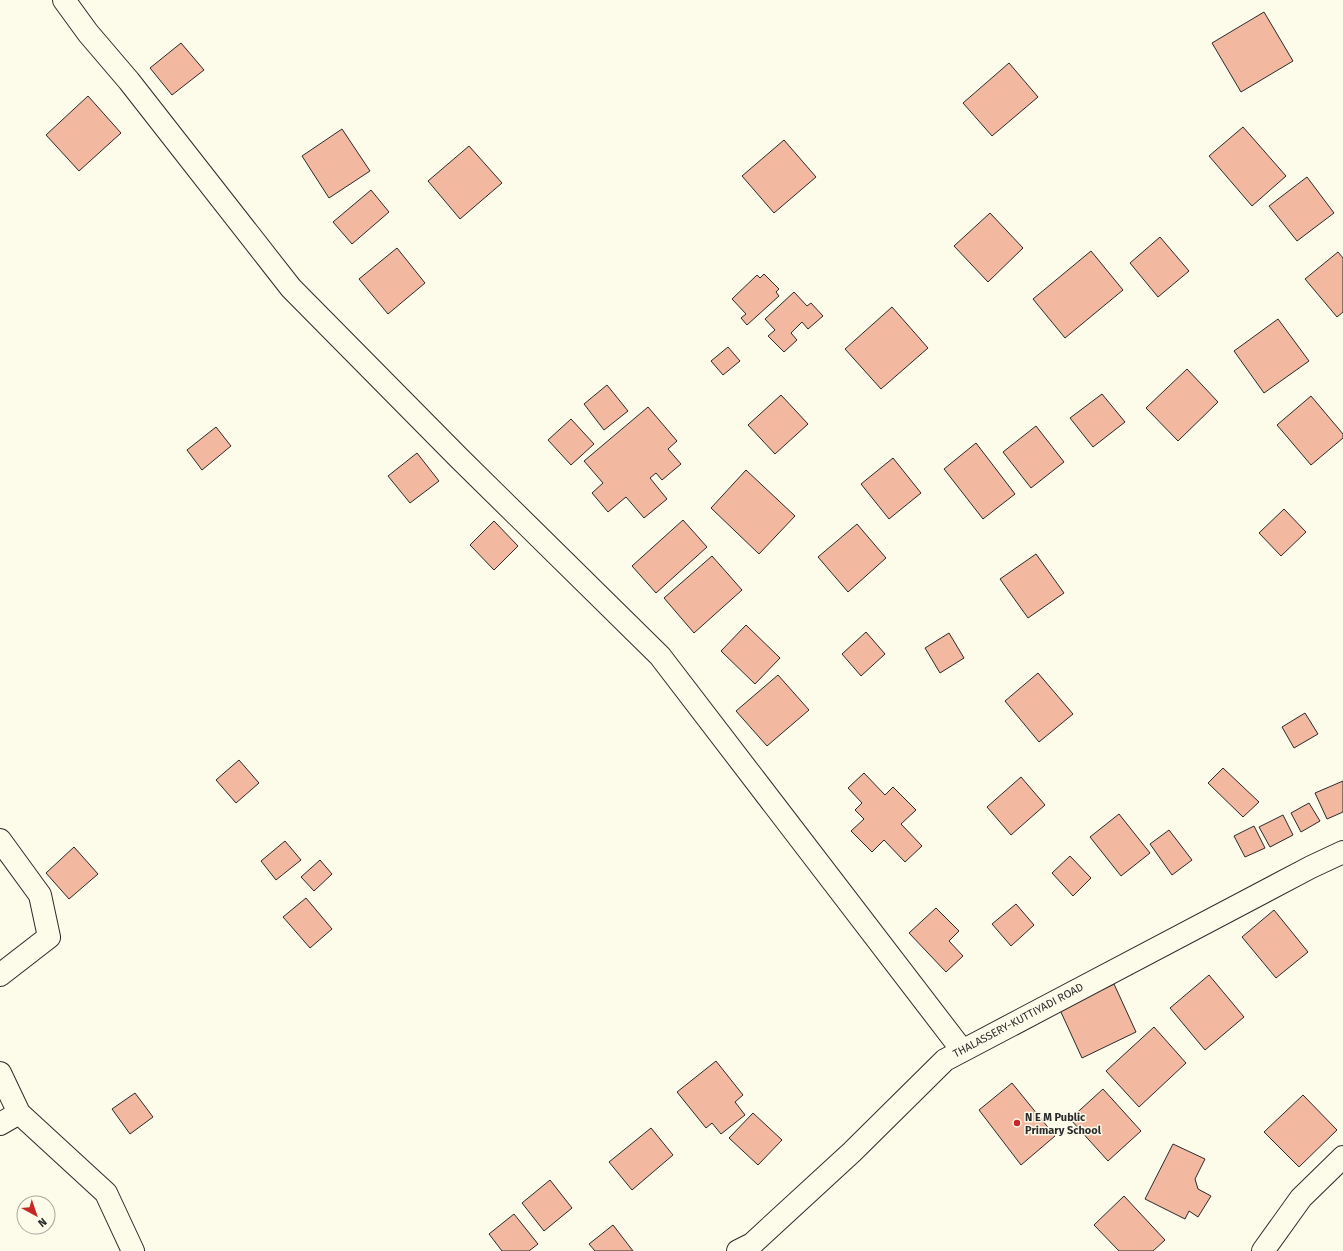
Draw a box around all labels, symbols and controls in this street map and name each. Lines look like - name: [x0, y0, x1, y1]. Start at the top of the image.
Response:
- street label: THALASSERY-KUTTIYADI ROAD: [951, 980, 1086, 1060]
- place label: N E M Public Primary School: [1025, 1111, 1102, 1137]
- marker: N E M Public Primary School: [1012, 1118, 1022, 1128]
- north arrow: [16, 1195, 56, 1235]
- text: N: [35, 1215, 49, 1230]

